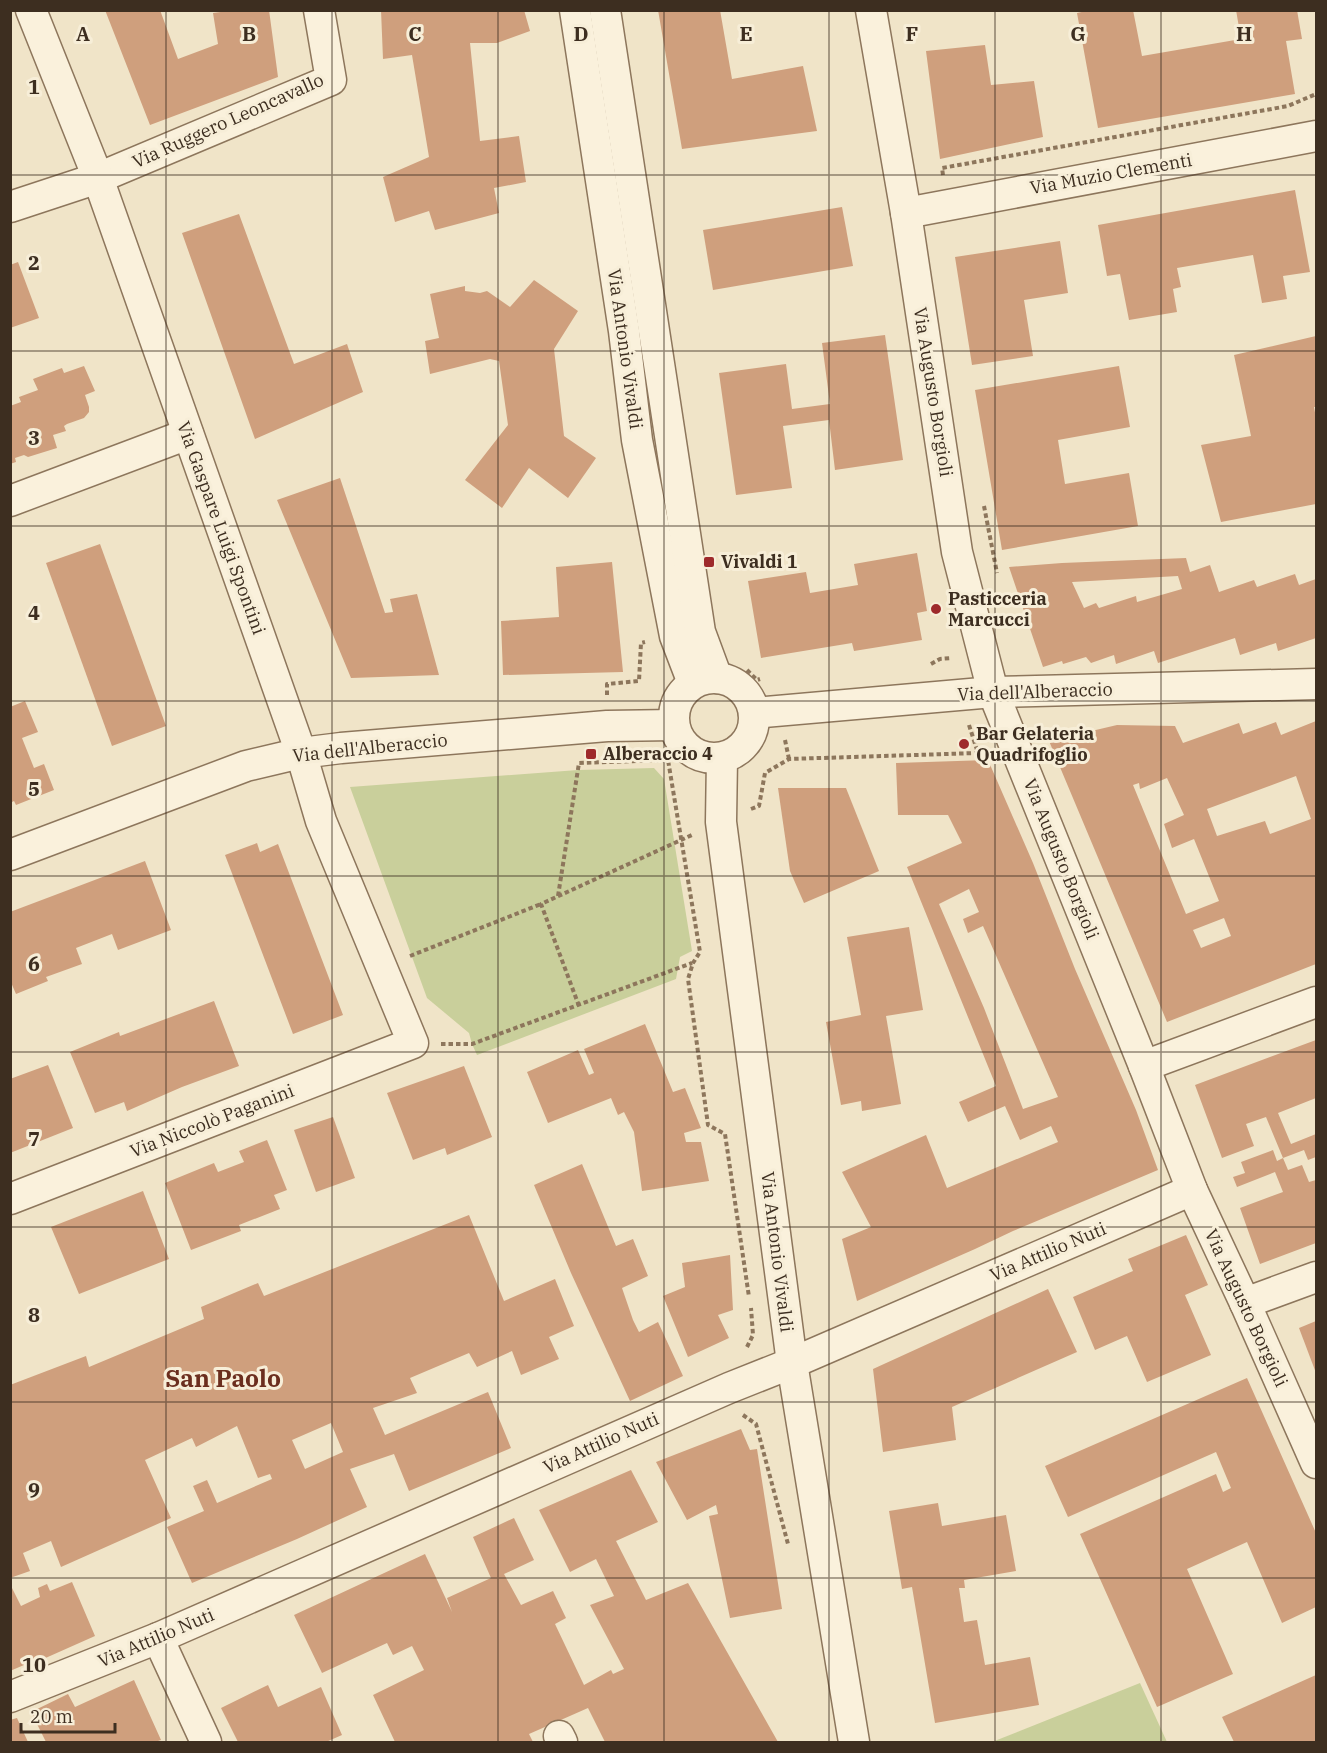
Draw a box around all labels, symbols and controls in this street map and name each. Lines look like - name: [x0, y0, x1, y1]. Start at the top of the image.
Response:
- text: A: [76, 20, 90, 47]
- text: B: [242, 20, 256, 47]
- text: C: [408, 20, 422, 47]
- text: D: [573, 20, 589, 47]
- text: E: [739, 20, 753, 47]
- text: F: [906, 20, 918, 47]
- text: G: [1070, 20, 1086, 47]
- text: H: [1236, 20, 1252, 47]
- street label: Via Ruggero Leoncavallo: [129, 68, 327, 173]
- text: 1: [28, 73, 40, 100]
- street label: Via Muzio Clementi: [1028, 148, 1194, 199]
- text: 2: [28, 249, 40, 276]
- street label: Via Antonio Vivaldi: [603, 267, 648, 431]
- street label: Via Augusto Borgioli: [909, 305, 958, 479]
- street label: Via Gaspare Luigi Spontini: [172, 418, 271, 638]
- text: 3: [28, 424, 40, 451]
- place label: Vivaldi 1: [721, 550, 798, 573]
- marker: Vivaldi 1: [702, 555, 716, 569]
- place label: Pasticceria Marcucci: [948, 587, 1047, 631]
- text: 4: [28, 599, 40, 626]
- marker: Pasticceria Marcucci: [929, 602, 943, 616]
- street label: Via dell'Alberaccio: [957, 677, 1113, 706]
- place label: Bar Gelateria Quadrifoglio: [976, 722, 1094, 766]
- street label: Via dell'Alberaccio: [291, 728, 449, 767]
- marker: Bar Gelateria Quadrifoglio: [957, 737, 971, 751]
- place label: Alberaccio 4: [603, 742, 713, 765]
- marker: Alberaccio 4: [584, 747, 598, 761]
- text: 5: [28, 775, 40, 802]
- street label: Via Augusto Borgioli: [1019, 775, 1104, 943]
- text: 6: [28, 950, 40, 977]
- street label: Via Niccolò Paganini: [127, 1079, 297, 1162]
- text: 7: [28, 1125, 40, 1152]
- street label: Via Antonio Vivaldi: [756, 1170, 799, 1334]
- street label: Via Attilio Nuti: [986, 1217, 1110, 1286]
- street label: Via Augusto Borgioli: [1200, 1225, 1293, 1391]
- text: 8: [28, 1301, 40, 1328]
- district label: San Paolo: [165, 1362, 281, 1394]
- street label: Via Attilio Nuti: [539, 1407, 662, 1478]
- text: 9: [28, 1476, 40, 1503]
- street label: Via Attilio Nuti: [94, 1603, 218, 1672]
- text: 10: [22, 1651, 46, 1678]
- scale bar: [21, 1696, 116, 1734]
- text: 20 m: [30, 1705, 73, 1728]

